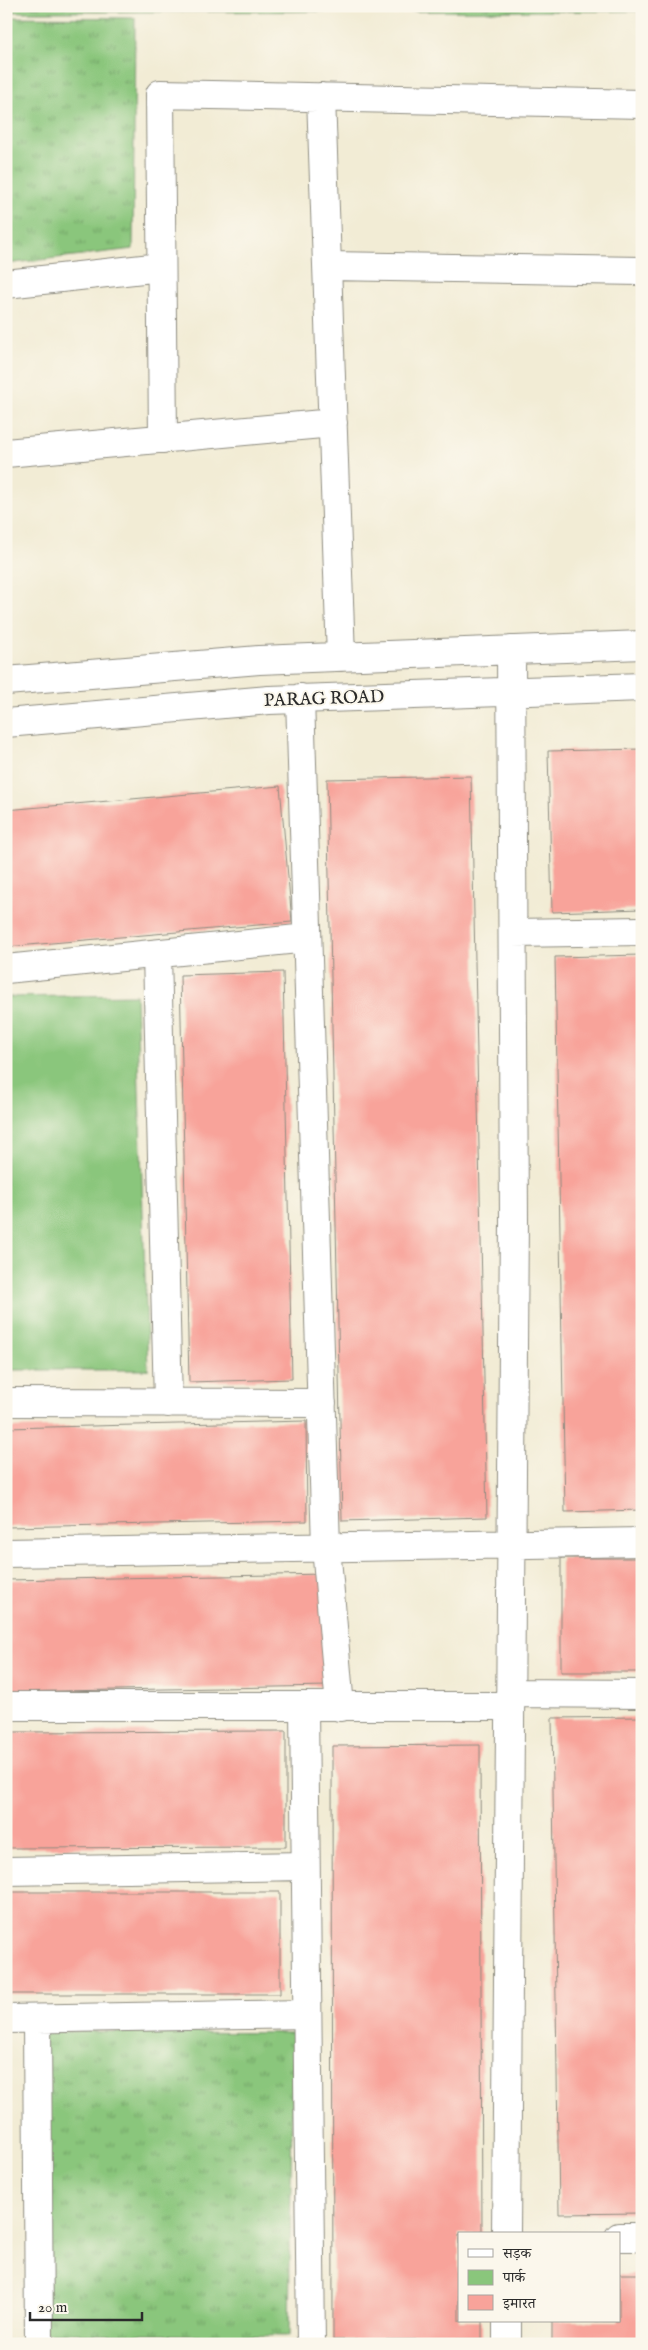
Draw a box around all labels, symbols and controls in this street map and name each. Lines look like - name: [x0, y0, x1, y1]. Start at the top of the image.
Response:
- street label: PARAG ROAD: [264, 686, 385, 713]
- legend: [458, 2232, 620, 2322]
- text: सड़क: [502, 2244, 532, 2263]
- text: पार्क: [502, 2268, 526, 2287]
- scale bar: [30, 2290, 142, 2322]
- text: इमारत: [502, 2294, 537, 2313]
- text: 20 m: [38, 2298, 68, 2317]

